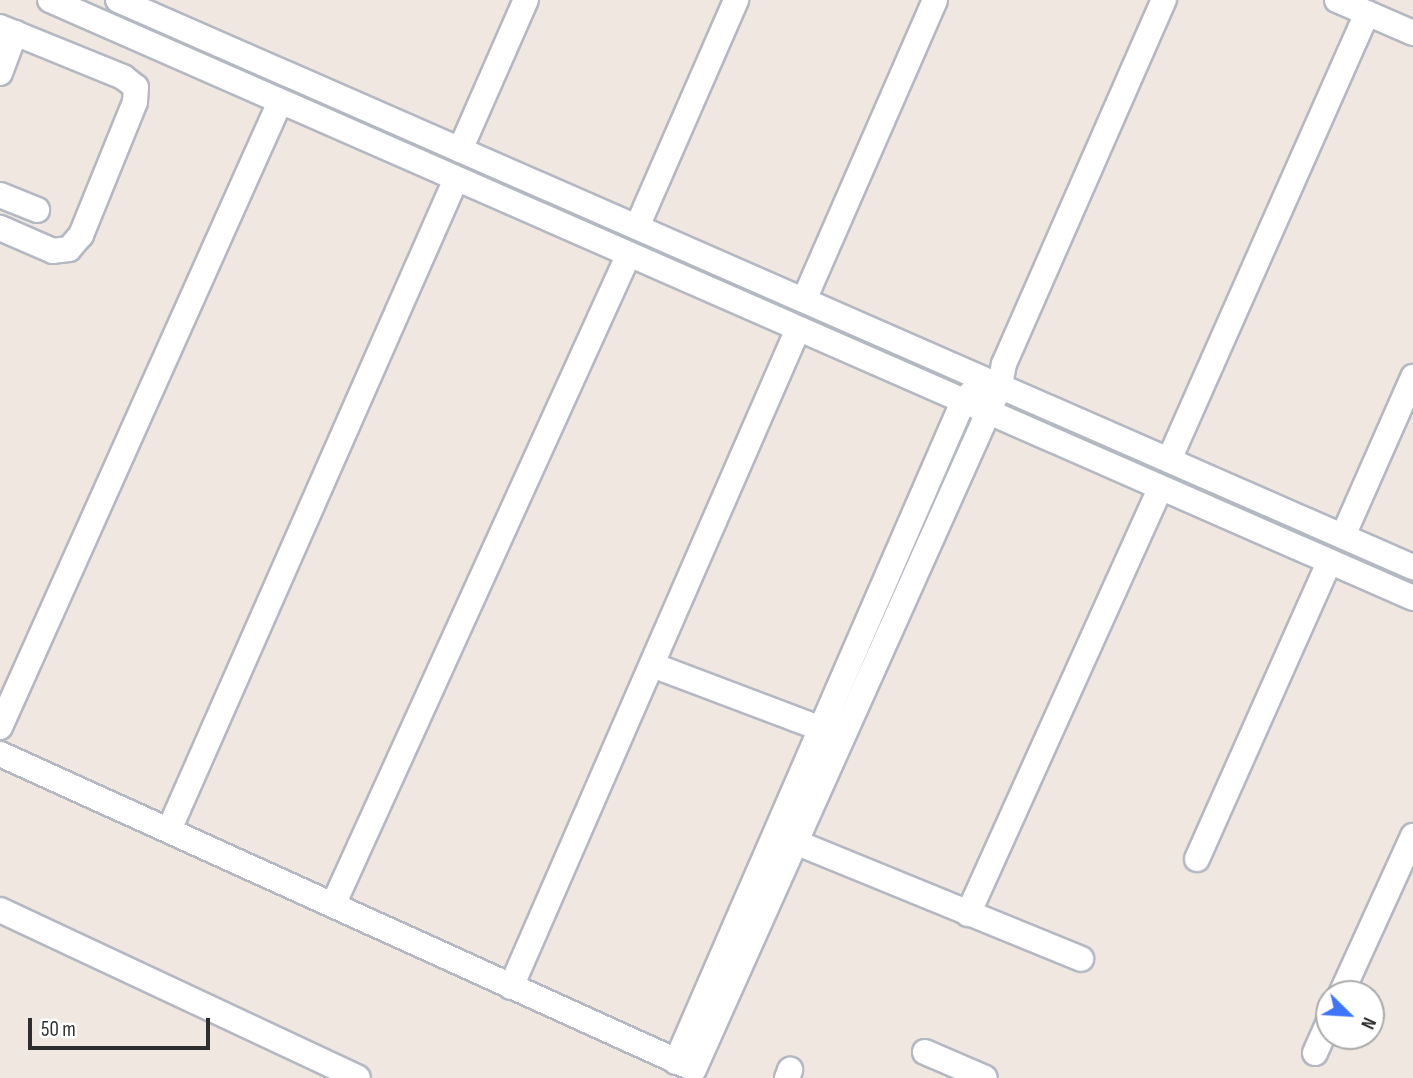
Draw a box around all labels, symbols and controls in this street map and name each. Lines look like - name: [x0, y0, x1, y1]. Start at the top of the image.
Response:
- north arrow: [1315, 980, 1385, 1050]
- scale bar: [32, 1004, 214, 1048]
- text: N: [1355, 1014, 1380, 1032]
- text: 50 m: [41, 1017, 76, 1042]

